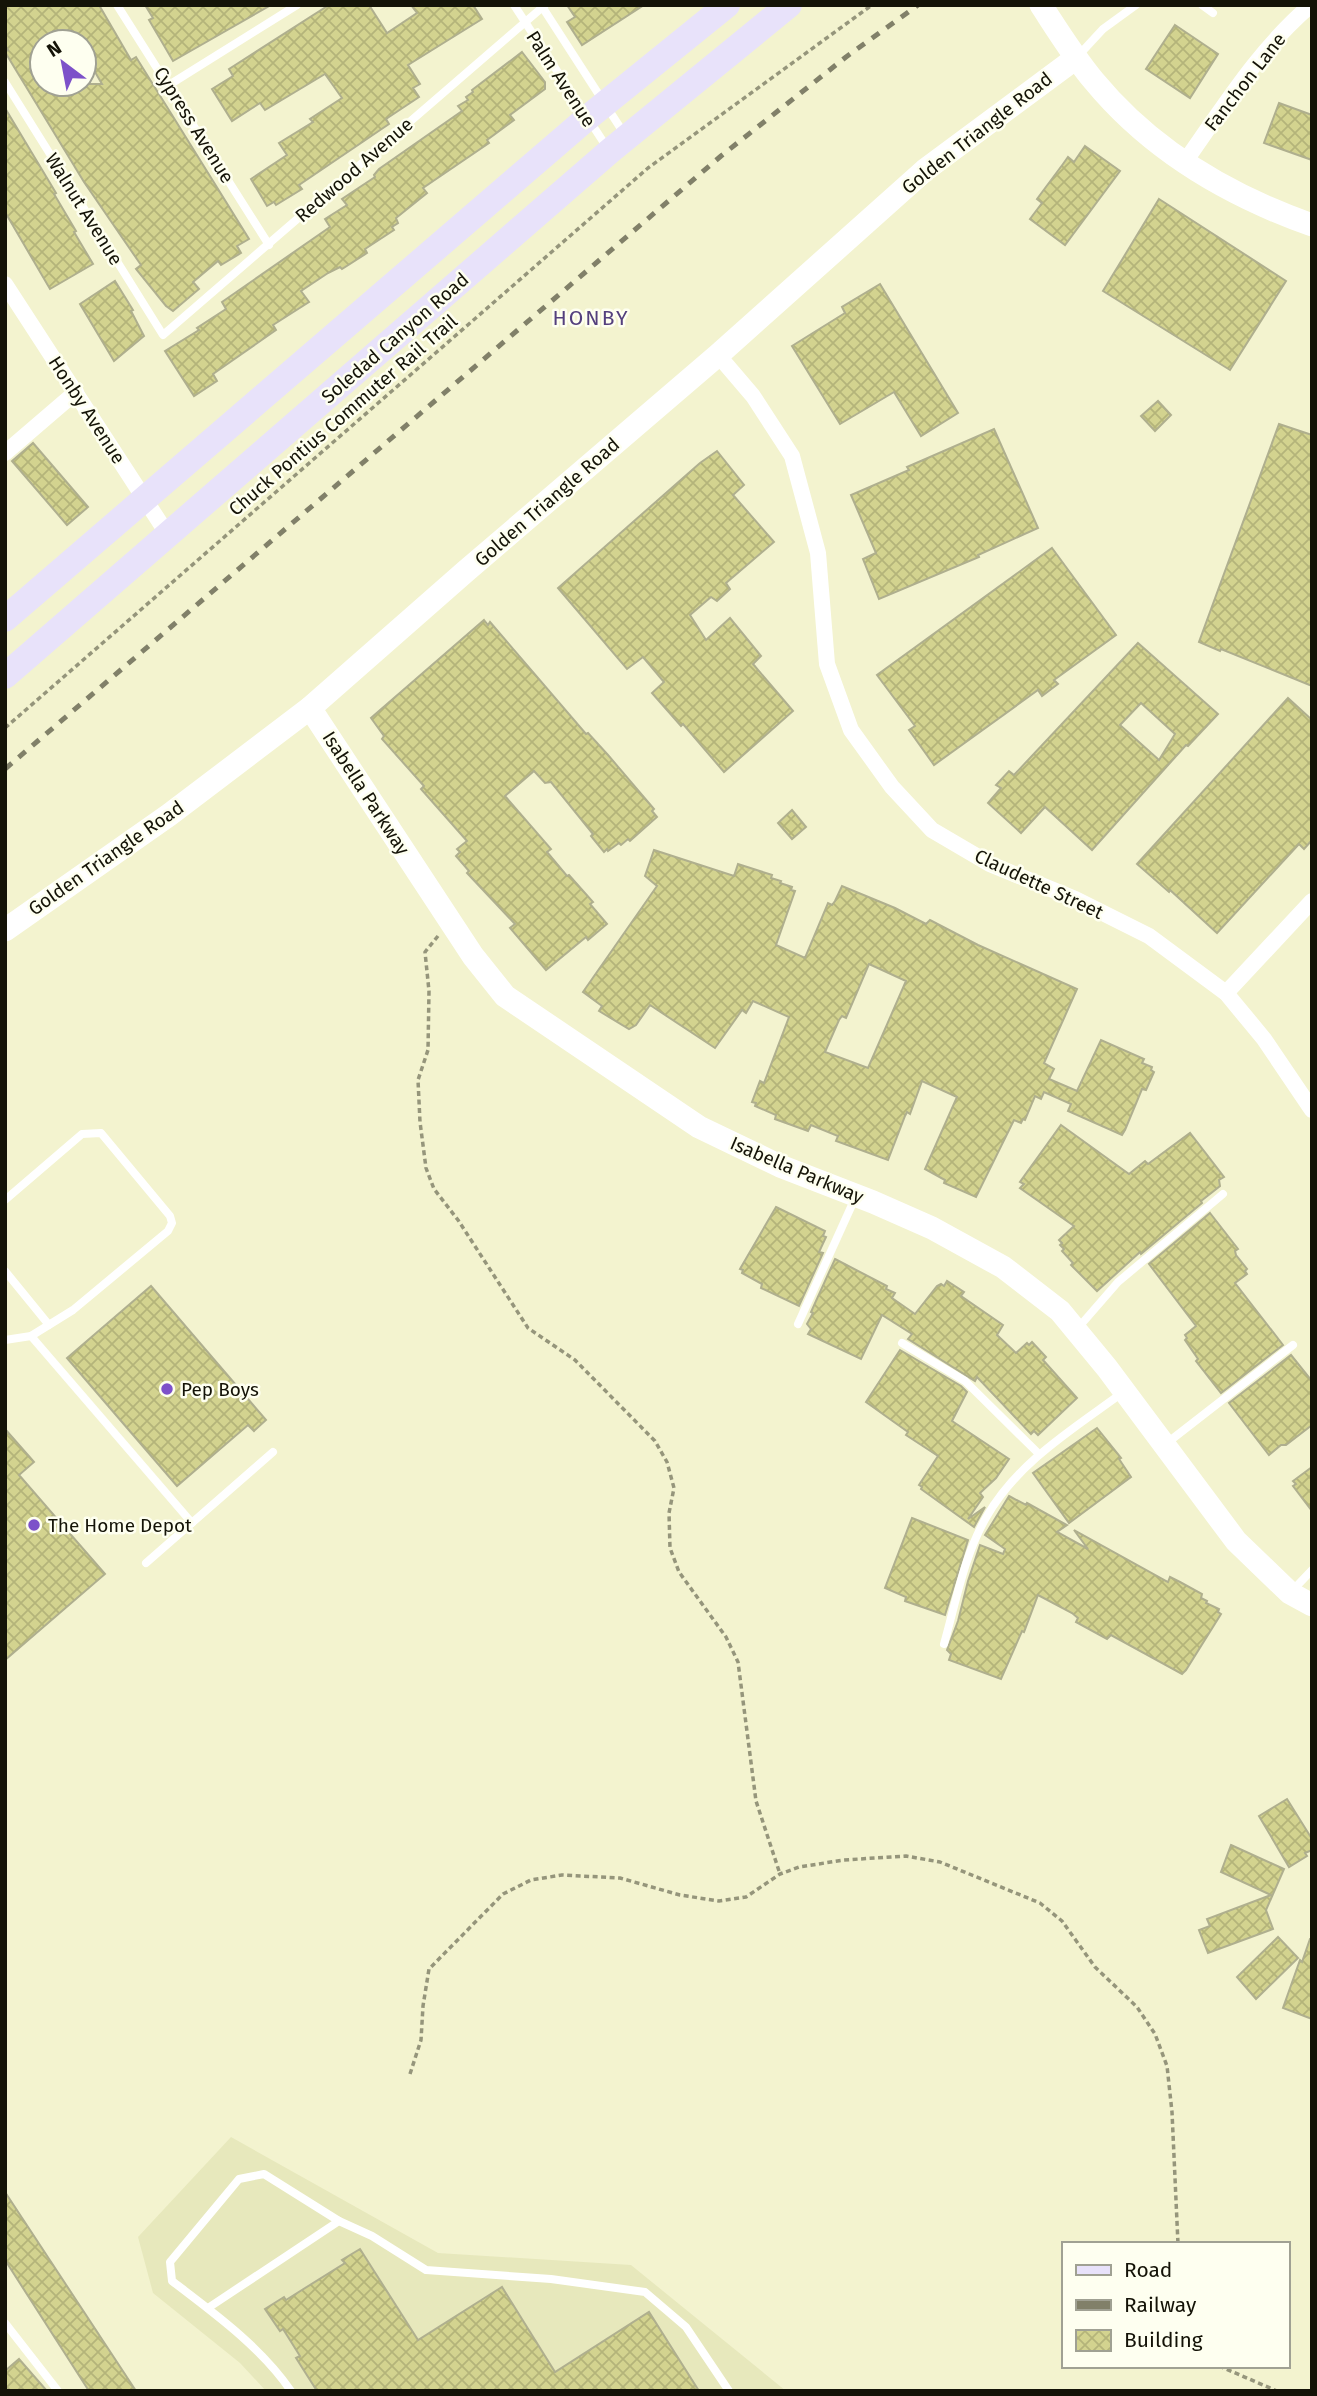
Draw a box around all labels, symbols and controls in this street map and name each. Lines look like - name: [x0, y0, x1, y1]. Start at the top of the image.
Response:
- street label: Palm Avenue: [521, 27, 601, 131]
- north arrow: [28, 28, 98, 98]
- street label: Fanchon Lane: [1200, 28, 1290, 136]
- text: N: [43, 36, 66, 62]
- street label: Cypress Avenue: [149, 62, 239, 188]
- street label: Golden Triangle Road: [897, 67, 1057, 199]
- street label: Redwood Avenue: [291, 113, 417, 227]
- street label: Walnut Avenue: [40, 149, 128, 269]
- street label: Soledad Canyon Road: [317, 268, 473, 408]
- district label: HONBY: [553, 305, 629, 331]
- street label: Chuck Pontius Commuter Rail Trail: [224, 309, 462, 521]
- street label: Honby Avenue: [44, 352, 130, 468]
- street label: Golden Triangle Road: [470, 433, 624, 571]
- street label: Isabella Parkway: [317, 727, 415, 860]
- street label: Golden Triangle Road: [24, 796, 188, 920]
- street label: Claudette Street: [971, 844, 1107, 924]
- street label: Isabella Parkway: [727, 1132, 868, 1209]
- place label: Pep Boys: [181, 1378, 259, 1401]
- marker: Pep Boys: [159, 1381, 175, 1397]
- place label: The Home Depot: [48, 1514, 192, 1537]
- marker: The Home Depot: [26, 1517, 42, 1533]
- legend: [1062, 2242, 1289, 2368]
- text: Road: [1124, 2257, 1172, 2283]
- text: Railway: [1124, 2292, 1197, 2318]
- text: Building: [1124, 2327, 1203, 2353]

